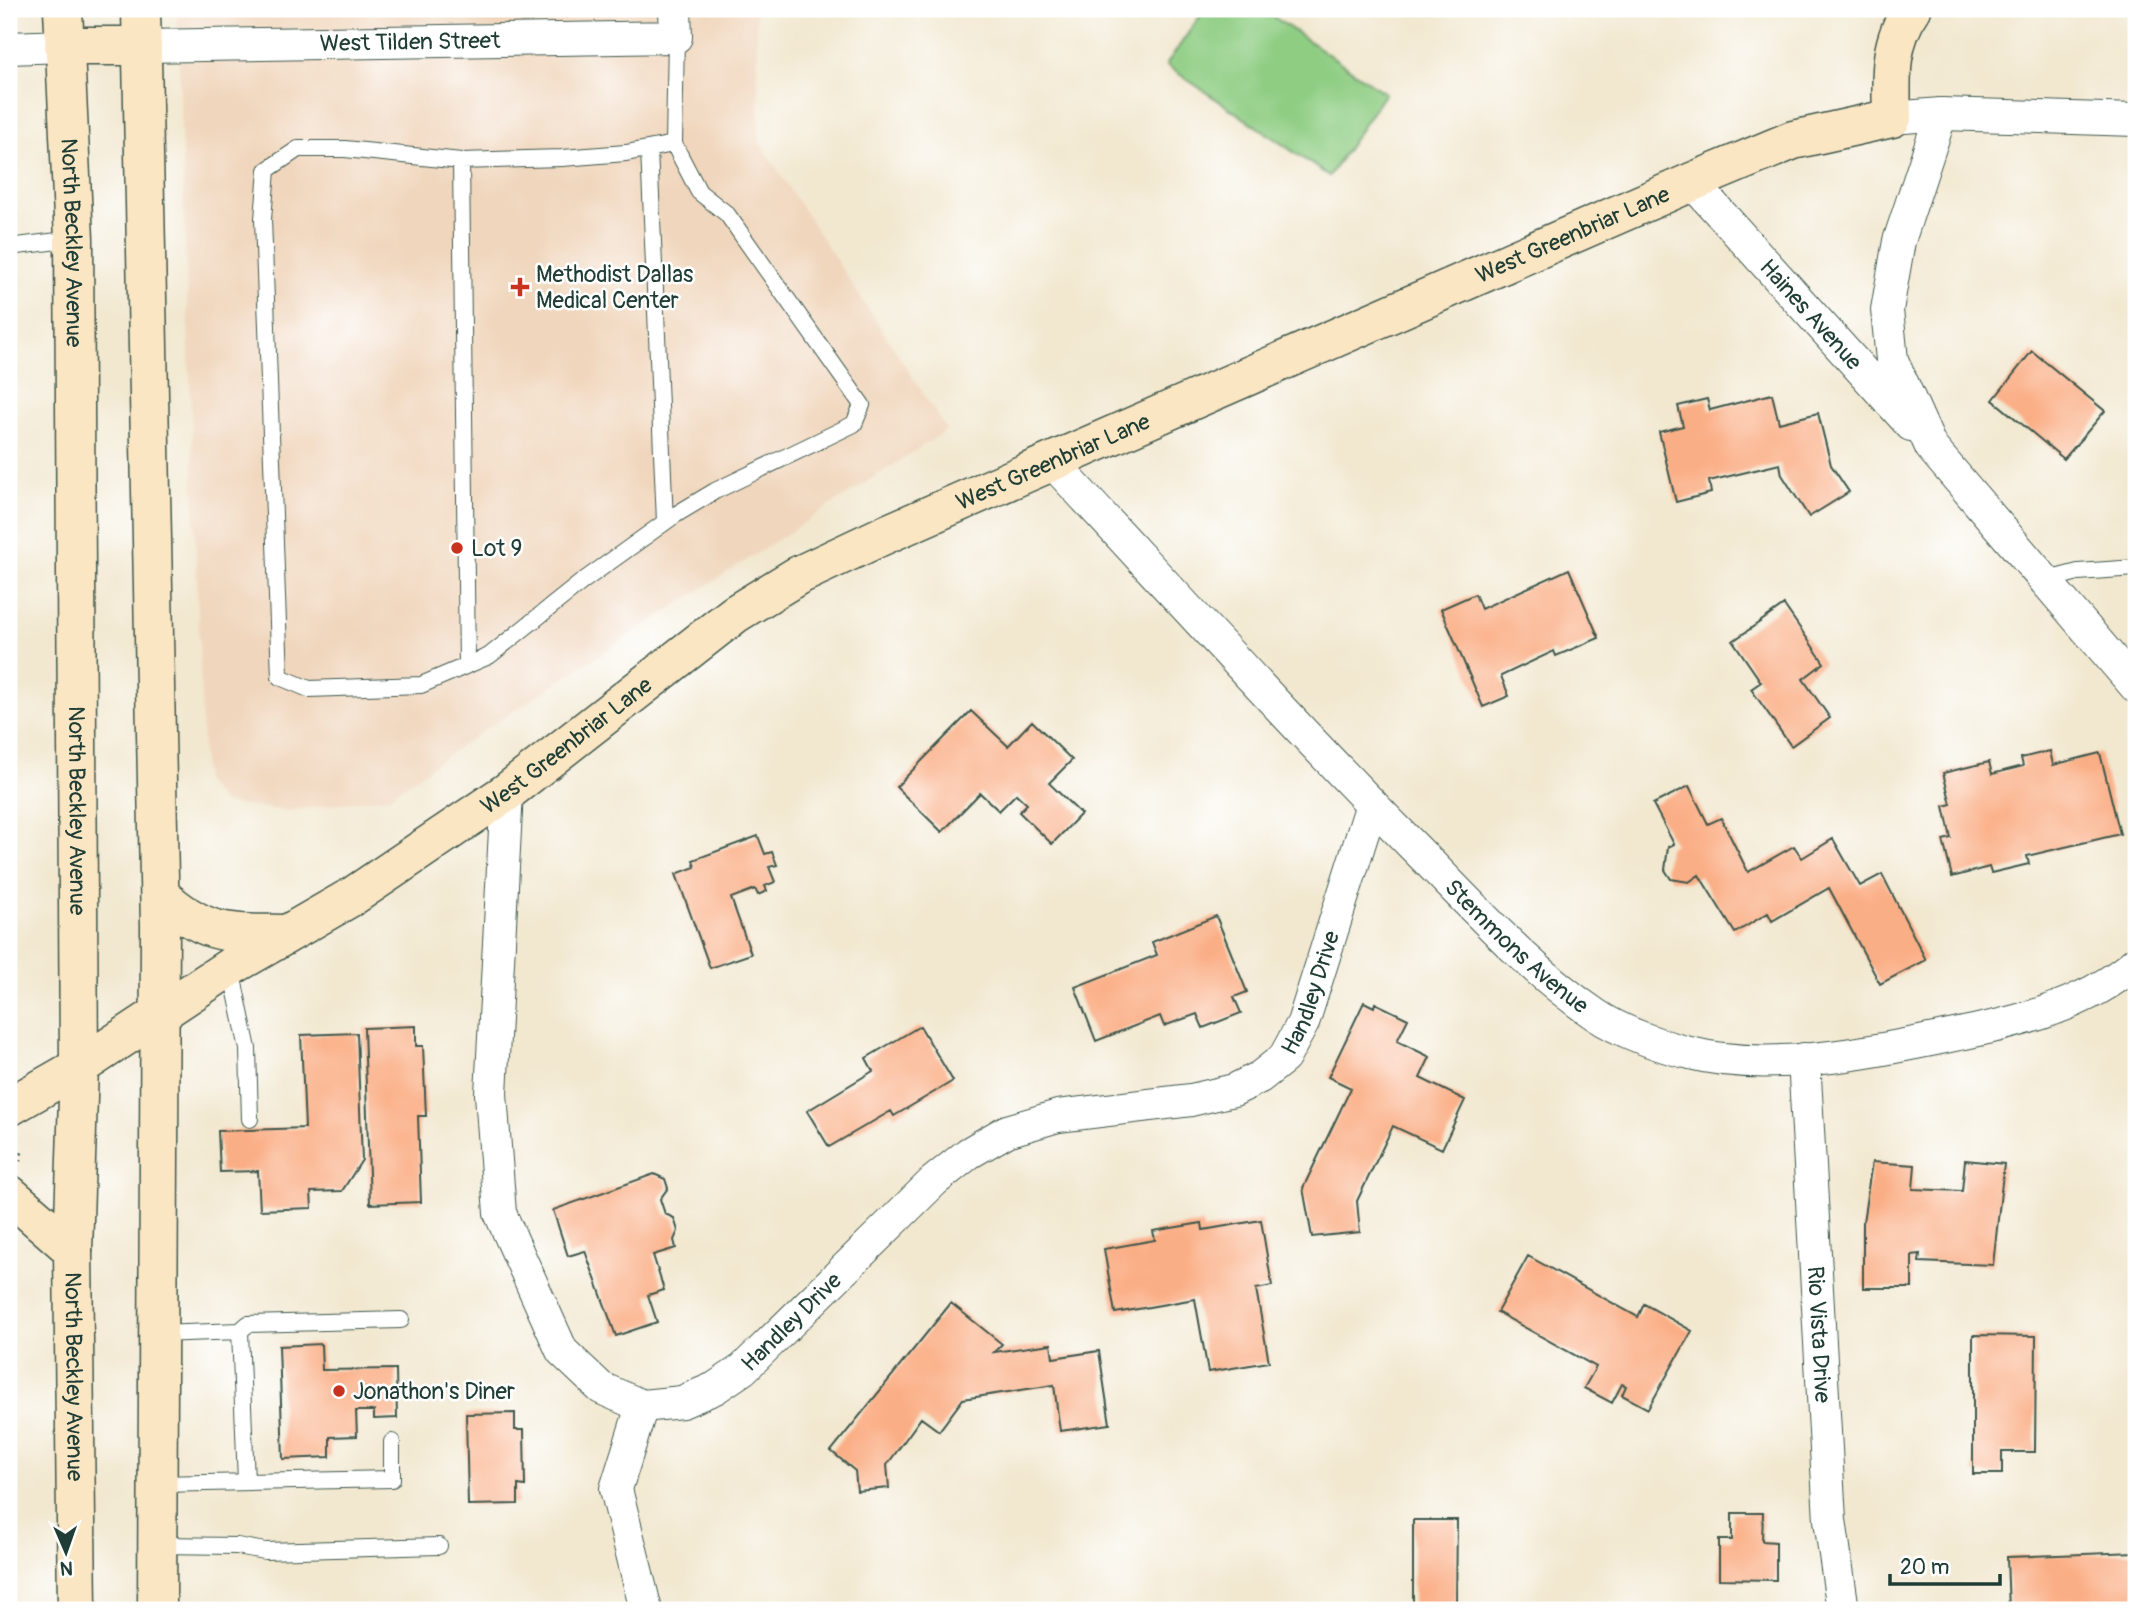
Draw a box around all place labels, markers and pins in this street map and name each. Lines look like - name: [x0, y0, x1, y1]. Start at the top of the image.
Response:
- place label: Methodist Dallas Medical Center: [536, 260, 693, 315]
- marker: Methodist Dallas Medical Center: [510, 277, 530, 297]
- place label: Lot 9: [471, 534, 522, 563]
- marker: Lot 9: [449, 540, 465, 556]
- place label: Jonathon's Diner: [353, 1377, 515, 1406]
- marker: Jonathon's Diner: [331, 1383, 347, 1399]

